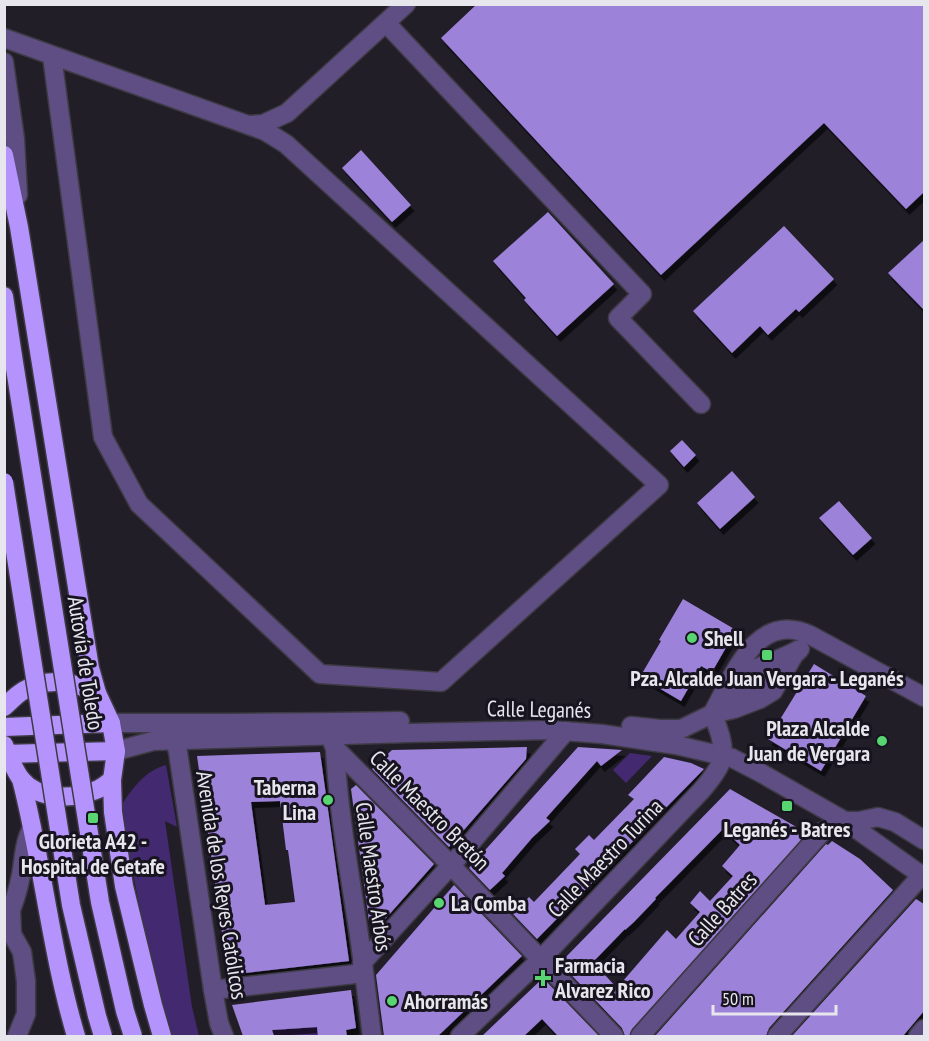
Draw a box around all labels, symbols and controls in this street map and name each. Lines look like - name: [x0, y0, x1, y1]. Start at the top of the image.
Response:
- street label: Autovía de Toledo: [62, 594, 110, 732]
- place label: Shell: [704, 624, 744, 652]
- marker: Shell: [685, 631, 699, 645]
- marker: Pza. Alcalde Juan Vergara - Leganés: [760, 648, 774, 662]
- place label: Pza. Alcalde Juan Vergara - Leganés: [630, 664, 904, 692]
- street label: Calle Leganés: [487, 694, 591, 724]
- place label: Plaza Alcalde Juan de Vergara: [746, 714, 870, 767]
- marker: Plaza Alcalde Juan de Vergara: [875, 734, 889, 748]
- street label: Calle Maestro Bretón: [364, 744, 496, 876]
- street label: Avenida de los Reyes Católicos: [190, 769, 254, 1001]
- place label: Taberna Lina: [254, 773, 316, 826]
- marker: Taberna Lina: [321, 793, 335, 807]
- street label: Calle Maestro Turina: [541, 793, 669, 923]
- marker: Leganés - Batres: [780, 799, 794, 813]
- street label: Calle Maestro Arbós: [350, 801, 398, 953]
- marker: Glorieta A42 - Hospital de Getafe: [86, 811, 100, 825]
- place label: Leganés - Batres: [723, 815, 851, 843]
- place label: Glorieta A42 - Hospital de Getafe: [21, 827, 165, 880]
- street label: Calle Batres: [681, 866, 763, 952]
- place label: La Comba: [451, 889, 526, 917]
- marker: La Comba: [432, 896, 446, 910]
- place label: Farmacia Alvarez Rico: [554, 951, 651, 1004]
- marker: Farmacia Alvarez Rico: [536, 971, 550, 985]
- scale bar: [713, 978, 836, 1016]
- place label: Ahorramás: [403, 987, 488, 1015]
- text: 50 m: [722, 987, 754, 1010]
- marker: Ahorramás: [385, 994, 399, 1008]

